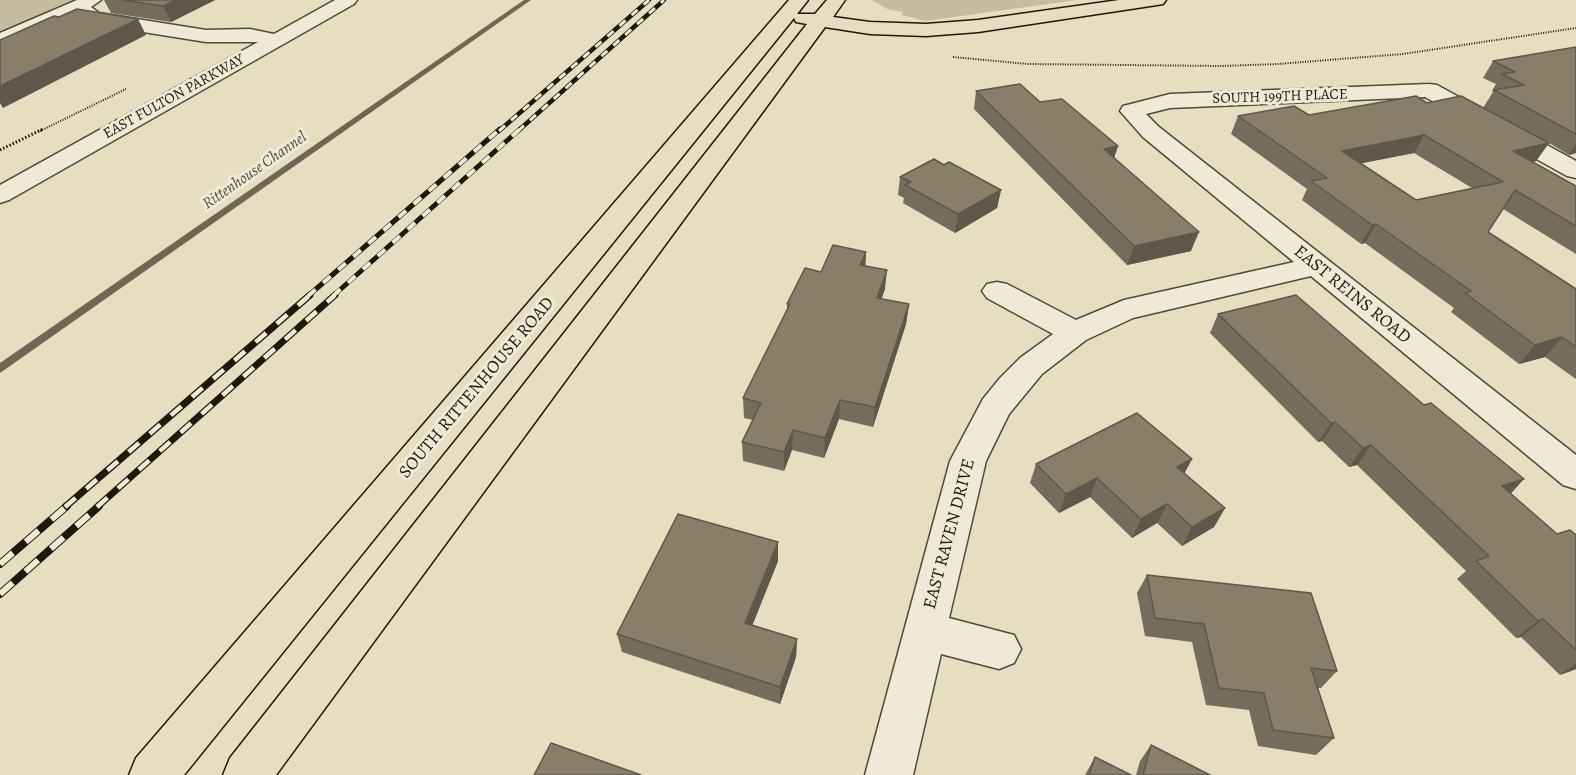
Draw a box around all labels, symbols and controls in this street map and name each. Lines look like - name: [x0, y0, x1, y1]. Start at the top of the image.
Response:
- street label: EAST FULTON PARKWAY: [100, 51, 248, 143]
- street label: SOUTH 199TH PLACE: [1212, 86, 1348, 108]
- water label: Rittenhouse Channel: [199, 128, 311, 214]
- street label: EAST REINS ROAD: [1289, 241, 1415, 349]
- street label: SOUTH RITTENHOUSE ROAD: [395, 293, 559, 483]
- street label: EAST RAVEN DRIVE: [920, 456, 980, 612]

